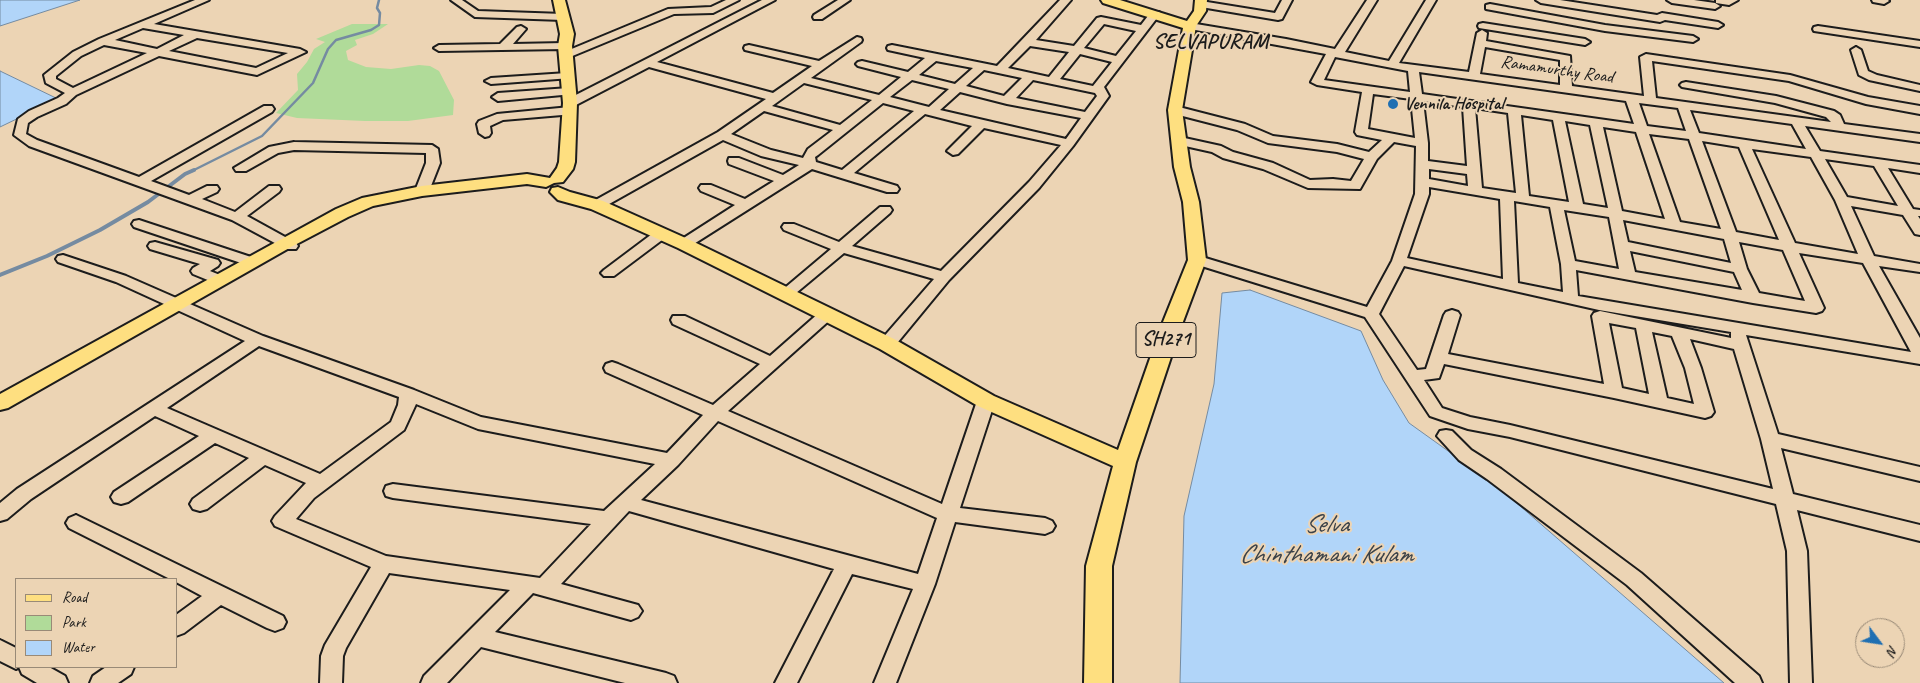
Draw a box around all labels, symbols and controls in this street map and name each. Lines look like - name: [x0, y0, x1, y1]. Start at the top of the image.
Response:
- district label: SELVAPURAM: [1152, 29, 1270, 55]
- street label: Ramamurthy Road: [1499, 51, 1615, 89]
- place label: Vennila Hospital: [1404, 93, 1504, 115]
- marker: Vennila Hospital: [1386, 97, 1400, 111]
- road number: SH271: [1136, 322, 1196, 358]
- water label: Selva Chinthamani Kulam: [1239, 509, 1413, 570]
- legend: [15, 578, 178, 668]
- text: Road: [62, 588, 87, 607]
- text: Park: [62, 613, 86, 632]
- north arrow: [1855, 618, 1905, 668]
- text: Water: [62, 638, 95, 657]
- text: N: [1883, 642, 1902, 659]

